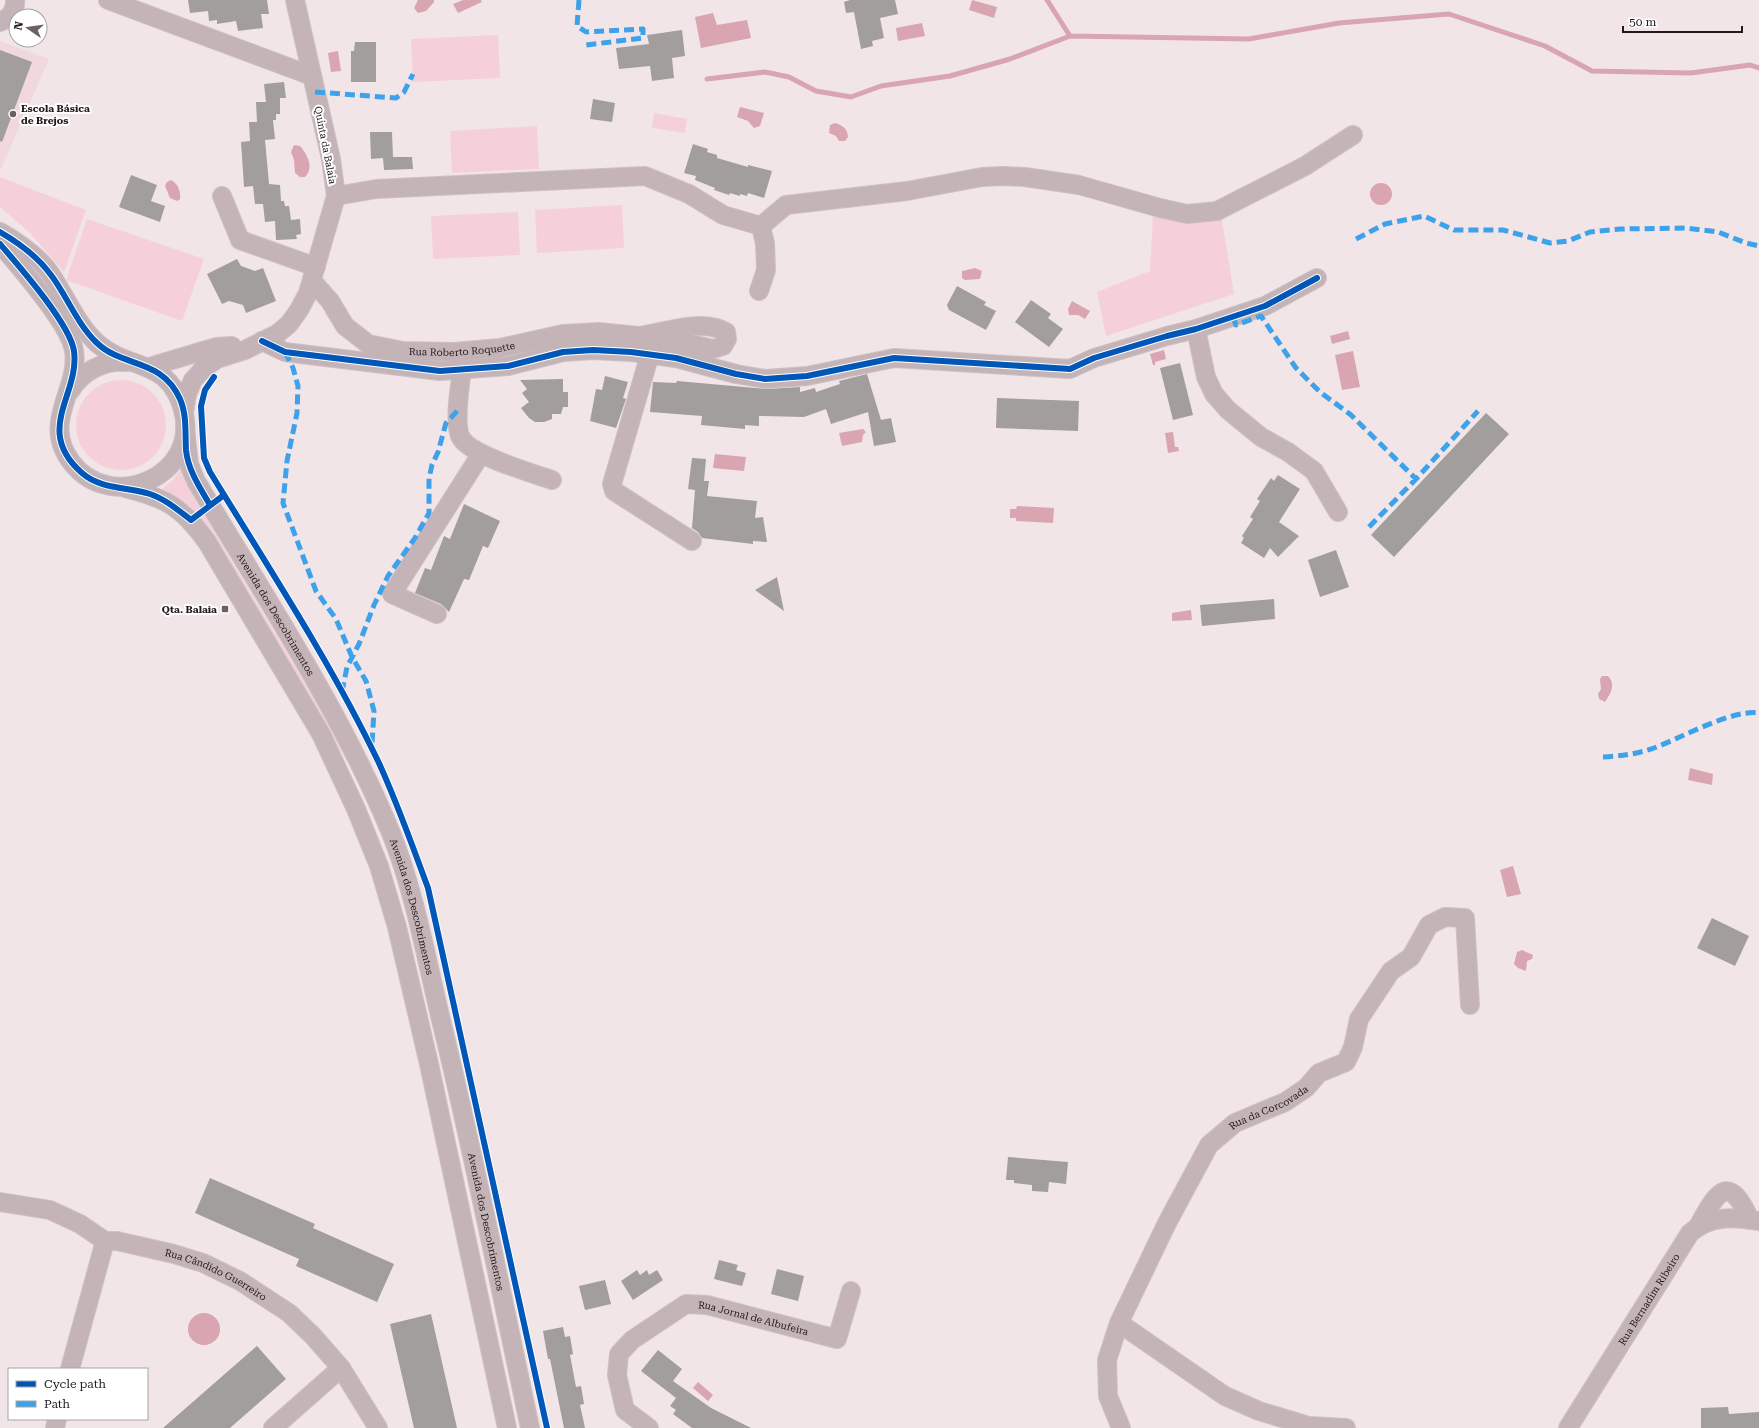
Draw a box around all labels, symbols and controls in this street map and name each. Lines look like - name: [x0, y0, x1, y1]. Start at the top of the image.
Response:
- north arrow: [8, 8, 48, 48]
- scale bar: [1623, 8, 1742, 34]
- text: 50 m: [1629, 15, 1656, 29]
- text: N: [11, 20, 26, 31]
- place label: Escola Básica de Brejos: [21, 103, 90, 126]
- street label: Quinta da Balaia: [313, 105, 339, 185]
- marker: Escola Básica de Brejos: [8, 109, 18, 119]
- street label: Rua Roberto Roquette: [409, 340, 517, 358]
- street label: Avenida dos Descobrimentos: [235, 551, 316, 678]
- place label: Qta. Balaia: [162, 604, 217, 615]
- marker: Qta. Balaia: [220, 604, 230, 614]
- street label: Avenida dos Descobrimentos: [388, 837, 436, 976]
- street label: Rua da Corcovada: [1227, 1083, 1311, 1132]
- street label: Avenida dos Descobrimentos: [466, 1152, 506, 1292]
- street label: Rua Cândido Guerreiro: [164, 1247, 269, 1303]
- street label: Rua Bernadim Ribeiro: [1616, 1252, 1682, 1347]
- street label: Rua Jornal de Albufeira: [698, 1300, 810, 1337]
- legend: [8, 1368, 148, 1420]
- text: Cycle path: [44, 1377, 106, 1391]
- text: Path: [44, 1397, 70, 1411]

